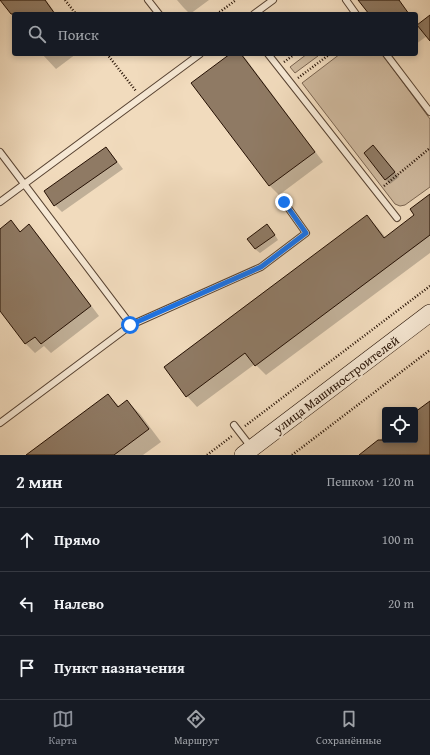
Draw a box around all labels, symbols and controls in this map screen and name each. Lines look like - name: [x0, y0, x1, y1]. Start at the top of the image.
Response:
- search box: [12, 12, 418, 56]
- icon: search: [26, 23, 48, 45]
- text: Поиск: [58, 24, 99, 45]
- route end: [275, 193, 293, 211]
- route start: [121, 316, 139, 334]
- street label: улица Машиностроителей: [269, 331, 403, 439]
- map controls: [382, 407, 418, 443]
- button: locate: [382, 407, 418, 443]
- text: 2 мин: [16, 469, 62, 494]
- text: Пешком · 120 m: [327, 472, 414, 491]
- icon: ahead: [16, 529, 38, 551]
- text: Прямо: [54, 529, 100, 550]
- text: 100 m: [382, 530, 414, 549]
- icon: left: [16, 593, 38, 615]
- text: Налево: [54, 593, 104, 614]
- text: 20 m: [388, 594, 414, 613]
- icon: arrive: [16, 657, 38, 679]
- text: Пункт назначения: [54, 657, 185, 678]
- tab: Карта: [48, 708, 77, 748]
- tab: Маршрут: [174, 708, 219, 748]
- tab: Сохранённые: [316, 708, 381, 748]

